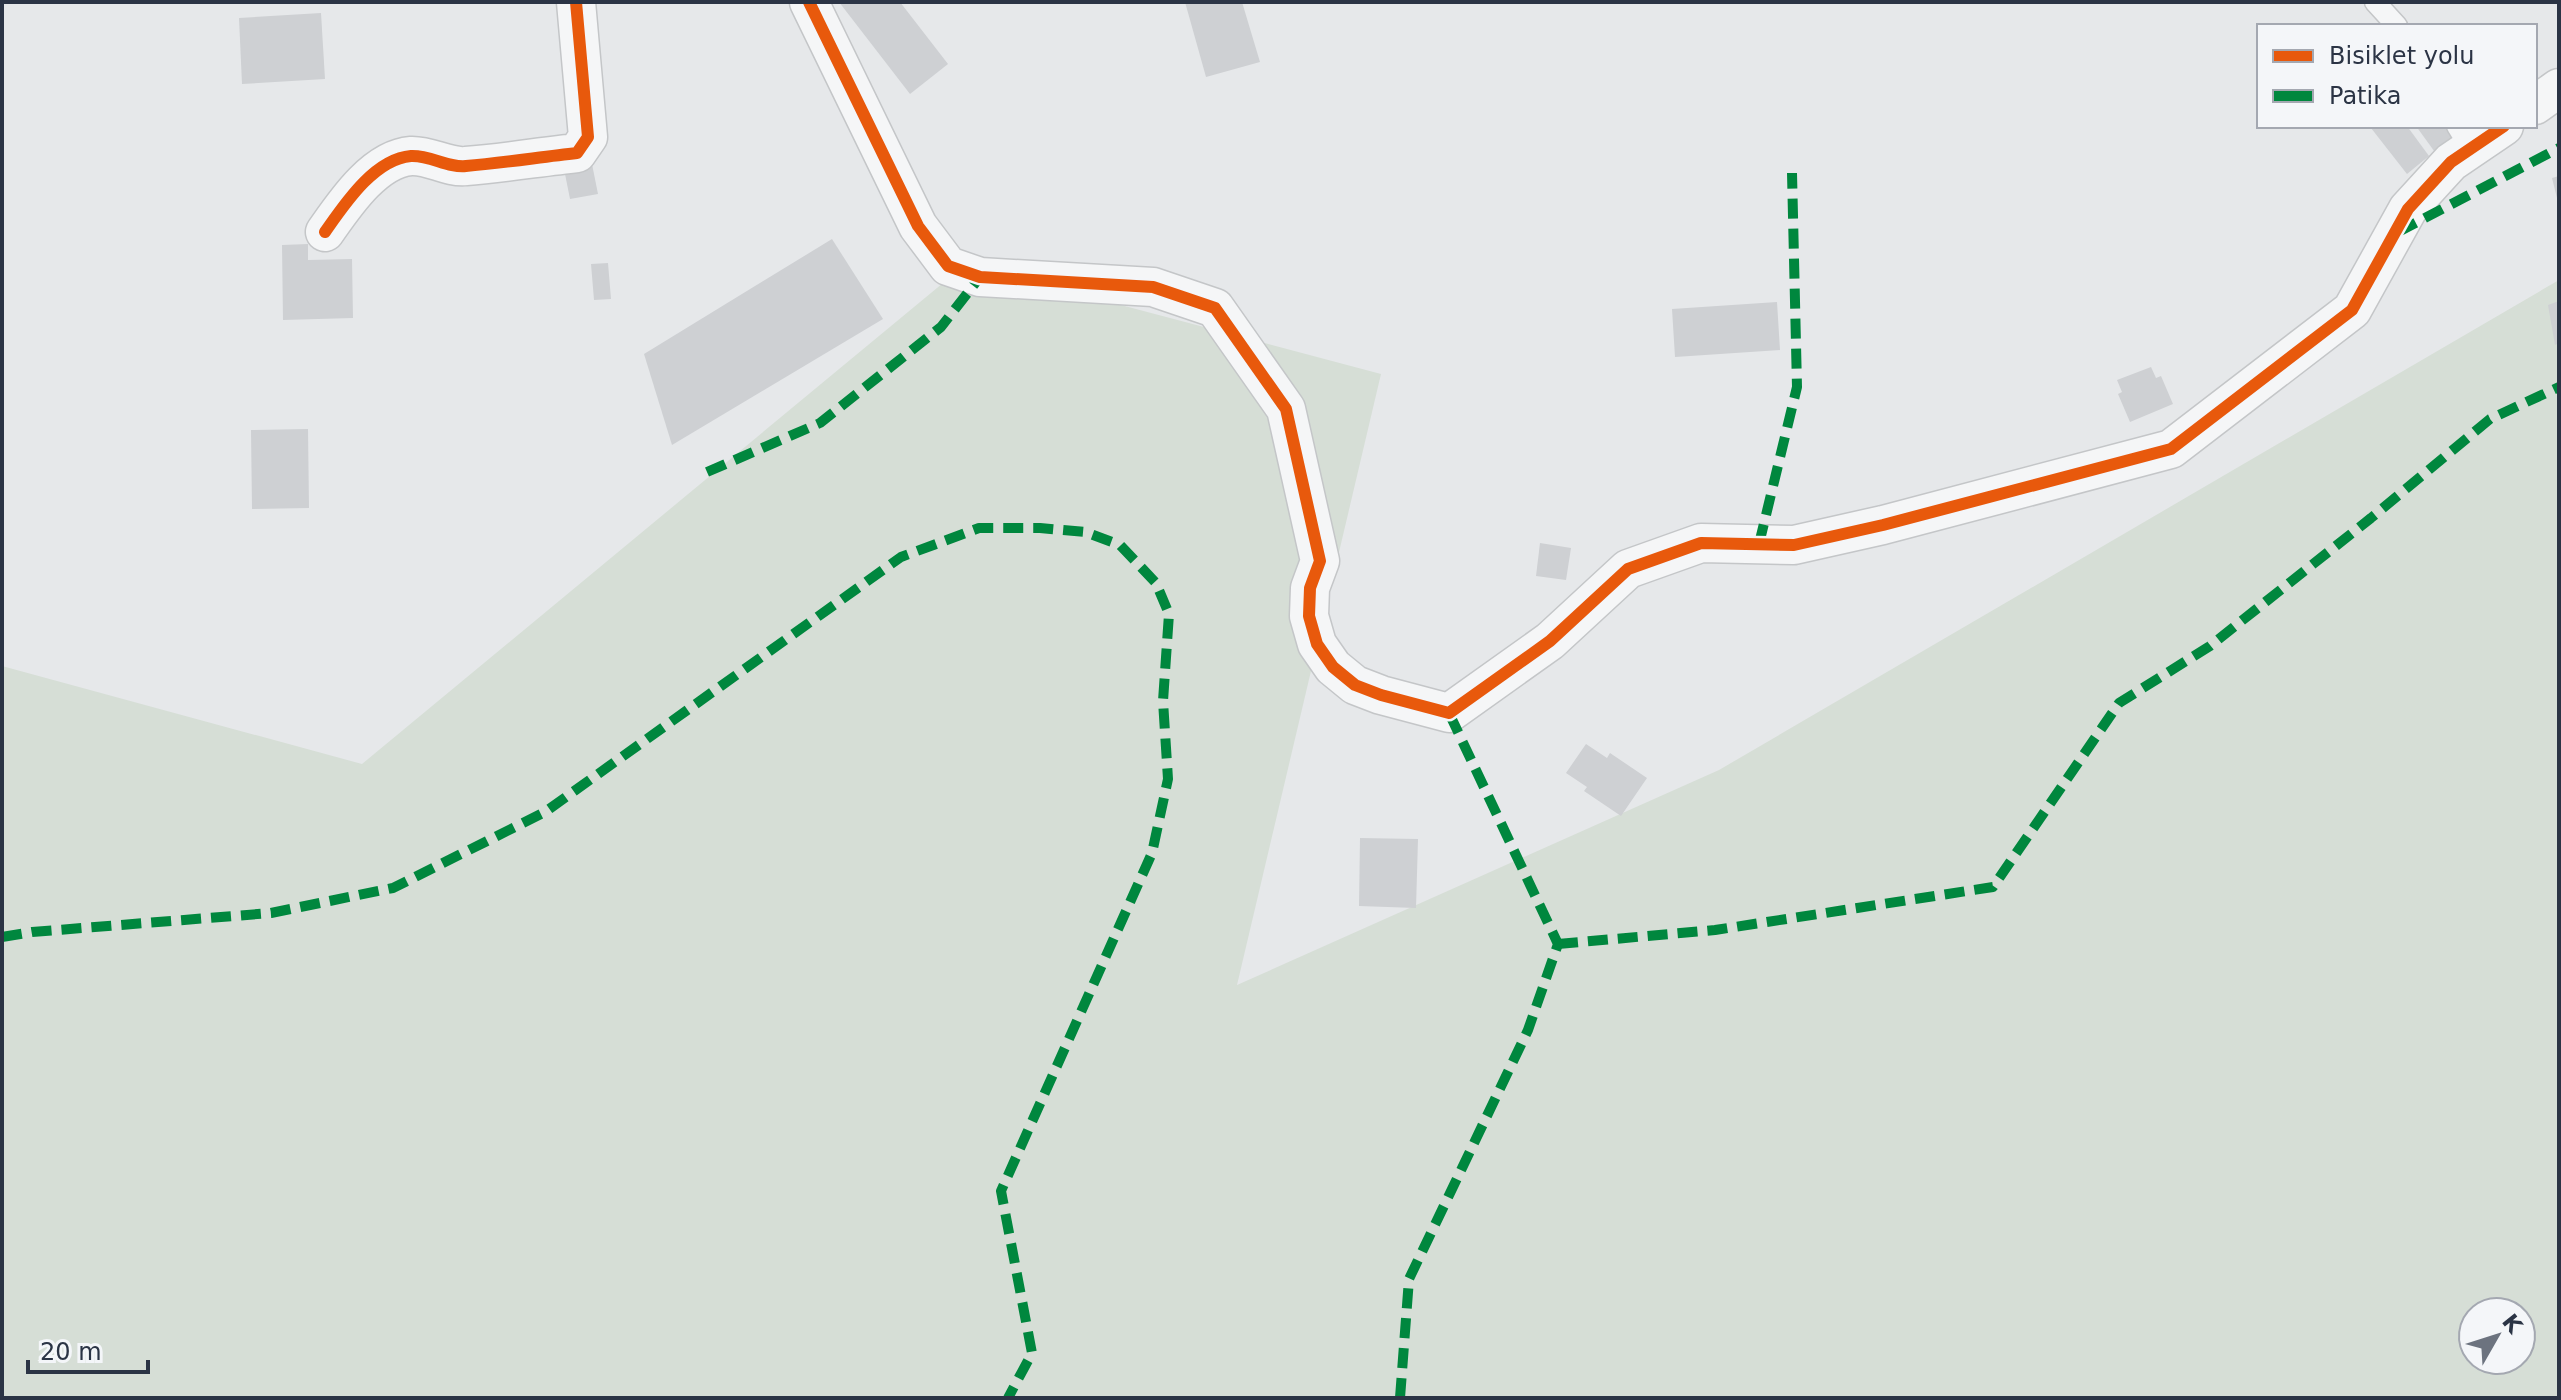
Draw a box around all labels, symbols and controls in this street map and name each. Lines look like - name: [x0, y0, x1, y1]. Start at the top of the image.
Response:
- legend: [2257, 24, 2537, 128]
- text: Bisiklet yolu: [2329, 42, 2474, 70]
- text: Patika: [2329, 82, 2401, 110]
- north arrow: [2457, 1296, 2537, 1376]
- text: K: [2497, 1309, 2528, 1339]
- scale bar: [28, 1324, 148, 1374]
- text: 20 m: [40, 1338, 102, 1366]

